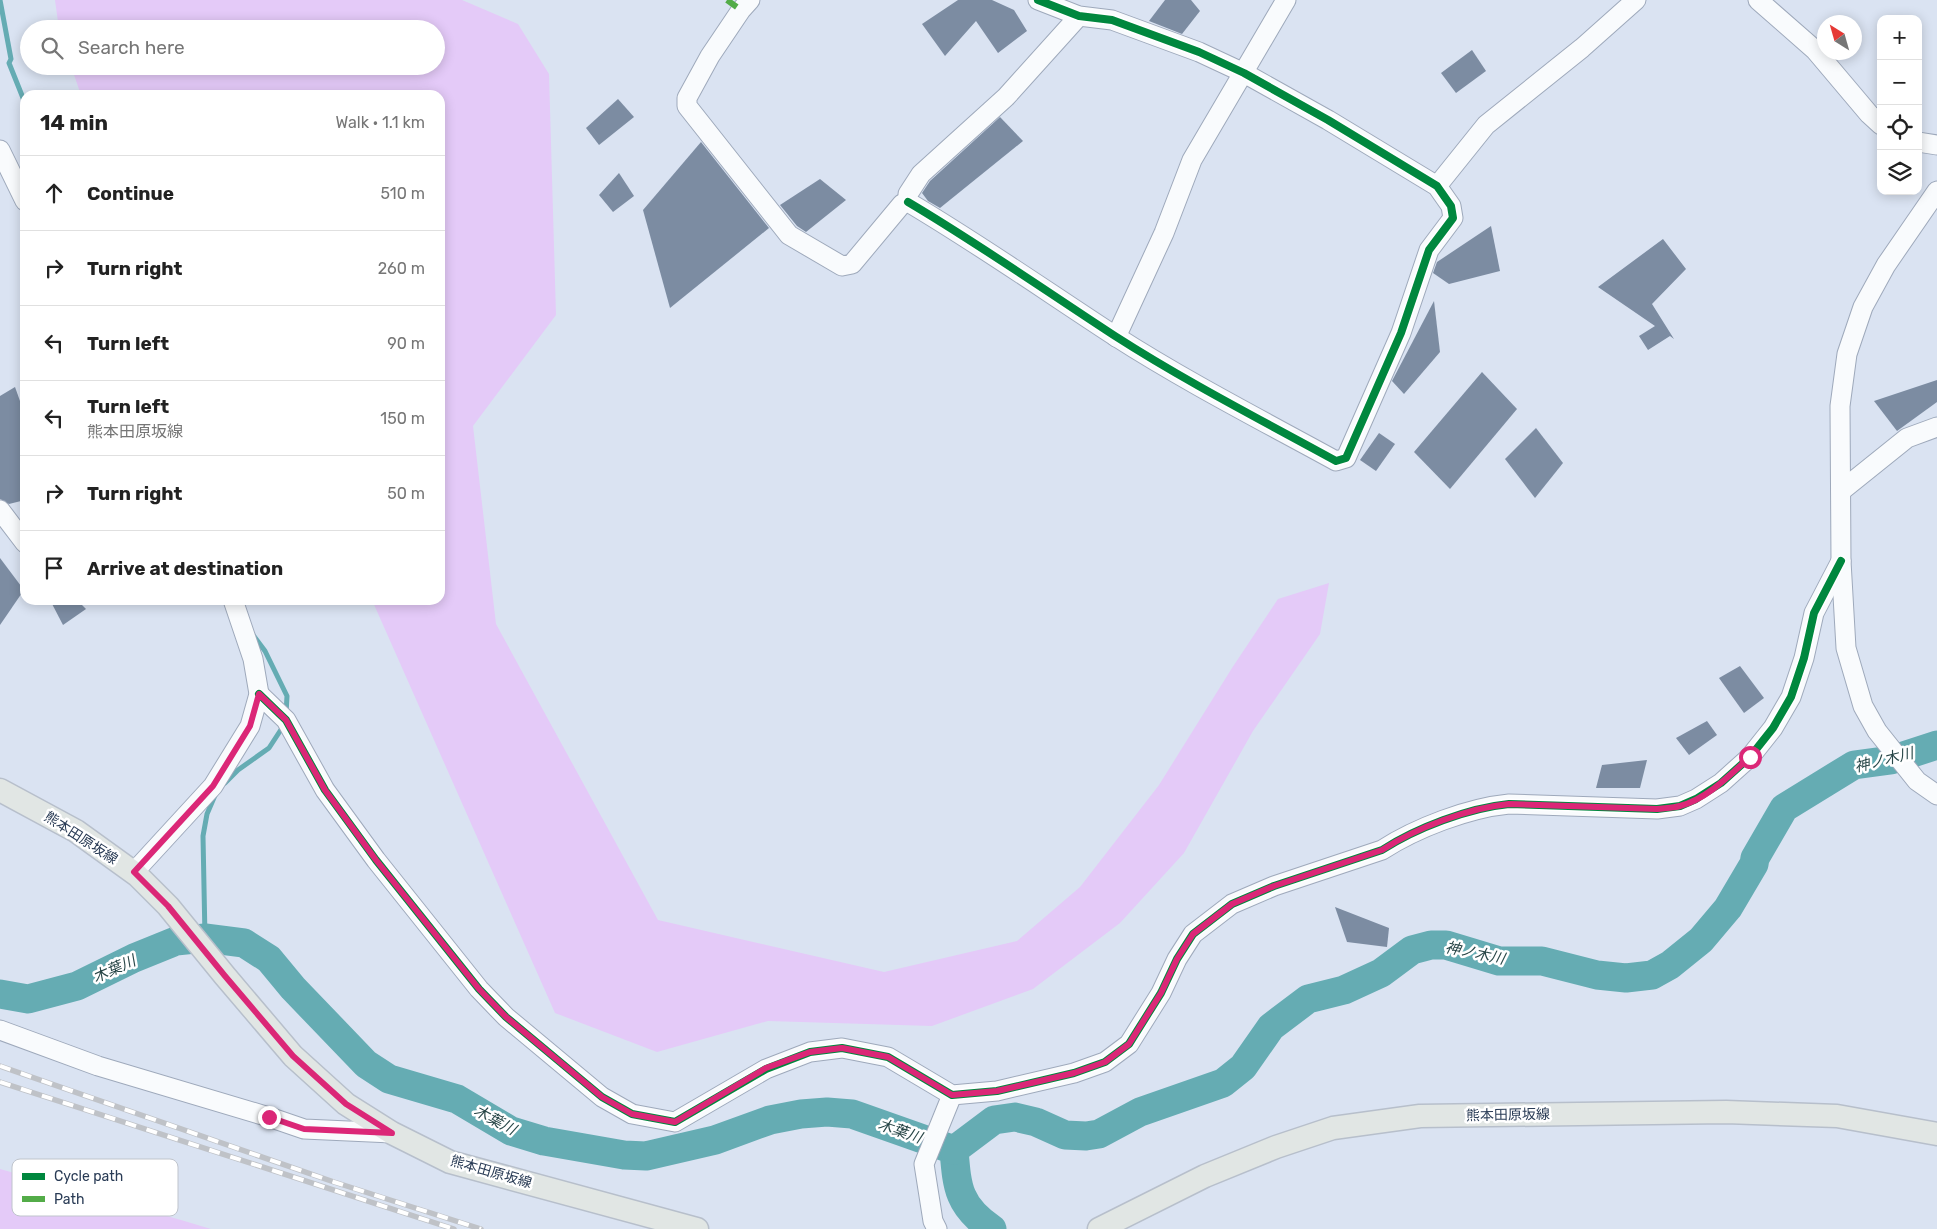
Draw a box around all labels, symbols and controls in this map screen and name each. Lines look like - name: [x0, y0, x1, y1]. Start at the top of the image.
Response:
- north arrow: [1817, 15, 1862, 60]
- map controls: [1877, 15, 1922, 195]
- button: +: [1877, 15, 1922, 60]
- search box: [20, 20, 445, 75]
- icon: search: [38, 34, 66, 62]
- text: Search here: [78, 36, 185, 59]
- button: −: [1877, 60, 1922, 105]
- button: locate: [1877, 105, 1922, 150]
- text: 14 min: [40, 110, 108, 135]
- text: Walk · 1.1 km: [336, 113, 425, 132]
- button: layers: [1877, 150, 1922, 195]
- icon: ahead: [40, 179, 68, 207]
- text: Continue: [87, 182, 174, 205]
- text: 510 m: [381, 184, 425, 203]
- icon: right: [40, 254, 68, 282]
- text: Turn right: [87, 257, 182, 280]
- text: 260 m: [378, 259, 425, 278]
- icon: left: [40, 329, 68, 357]
- text: Turn left: [87, 332, 169, 355]
- text: 90 m: [387, 334, 425, 353]
- text: Turn left: [87, 395, 169, 418]
- icon: left: [40, 404, 68, 432]
- text: 150 m: [380, 409, 425, 428]
- text: 熊本田原坂線: [87, 422, 183, 441]
- icon: right: [40, 479, 68, 507]
- text: Turn right: [87, 482, 182, 505]
- text: 50 m: [387, 484, 425, 503]
- icon: arrive: [40, 554, 68, 582]
- text: Arrive at destination: [87, 557, 283, 580]
- water label: 神ノ木川: [1853, 744, 1917, 776]
- route start: [1739, 746, 1762, 769]
- street label: 熊本田原坂線: [41, 808, 121, 868]
- water label: 神ノ木川: [1444, 938, 1508, 968]
- water label: 木葉川: [90, 951, 140, 986]
- water label: 木葉川: [471, 1101, 521, 1139]
- route end: [258, 1106, 281, 1129]
- street label: 熊本田原坂線: [1466, 1106, 1550, 1124]
- water label: 木葉川: [876, 1115, 926, 1147]
- street label: 熊本田原坂線: [448, 1152, 534, 1192]
- legend: [12, 1159, 178, 1216]
- text: Cycle path: [54, 1168, 123, 1185]
- text: Path: [54, 1191, 85, 1208]

